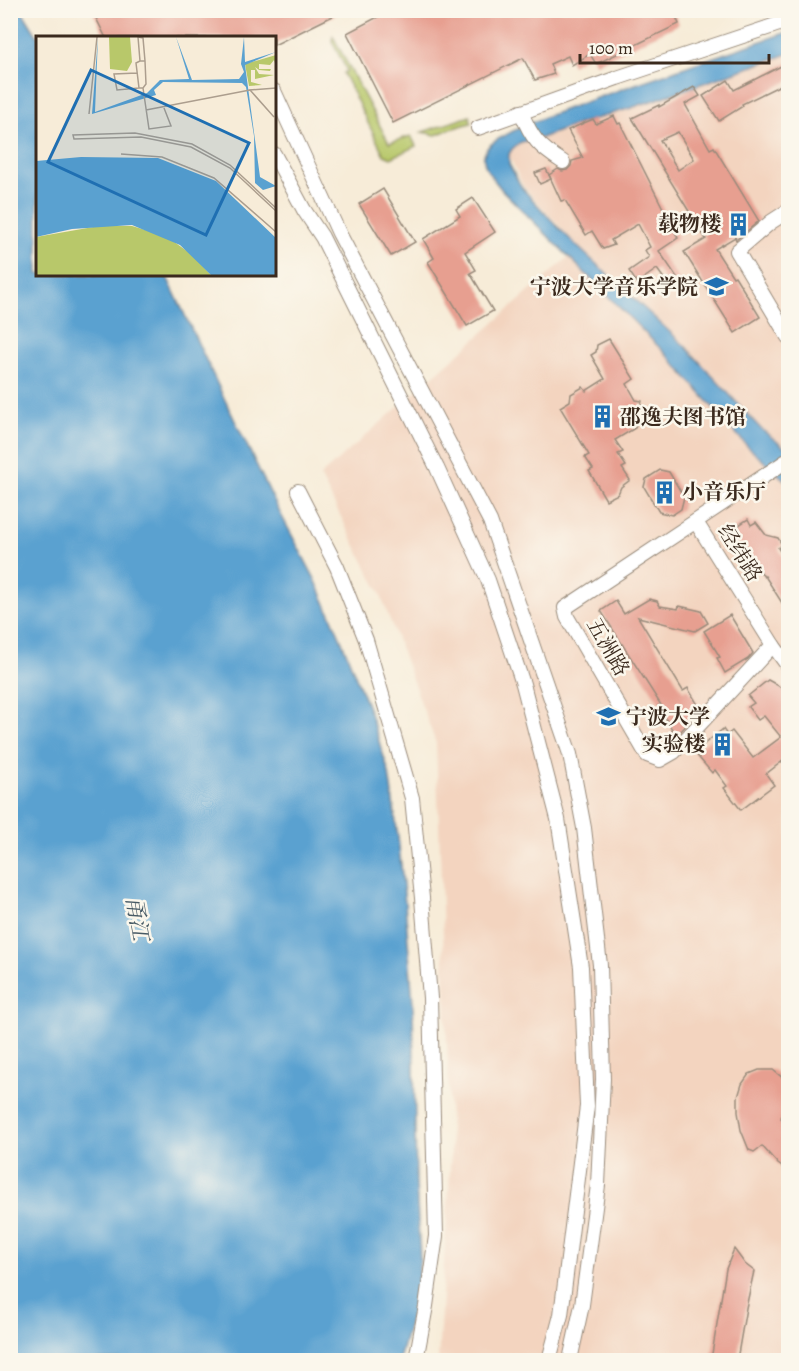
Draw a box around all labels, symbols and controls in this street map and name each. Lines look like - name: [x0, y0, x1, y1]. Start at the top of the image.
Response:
- scale bar: [580, 27, 769, 65]
- inset map: [36, 36, 276, 276]
- text: 100 m: [589, 36, 633, 60]
- place label: 载物楼: [658, 210, 721, 238]
- building icon: 载物楼: [726, 211, 752, 237]
- place label: 宁波大学音乐学院: [530, 273, 698, 301]
- school or university icon: 宁波大学音乐学院: [703, 274, 729, 300]
- place label: 邵逸夫图书馆: [620, 403, 746, 431]
- building icon: 邵逸夫图书馆: [589, 404, 615, 430]
- place label: 小音乐厅: [682, 478, 766, 506]
- building icon: 小音乐厅: [651, 479, 677, 505]
- street label: 经纬路: [711, 519, 769, 587]
- street label: 五洲路: [580, 613, 636, 681]
- place label: 宁波大学: [626, 703, 710, 731]
- school or university icon: 宁波大学: [595, 704, 621, 730]
- place label: 实验楼: [642, 730, 705, 758]
- building icon: 实验楼: [710, 731, 736, 757]
- water label: 甬江: [118, 894, 156, 945]

